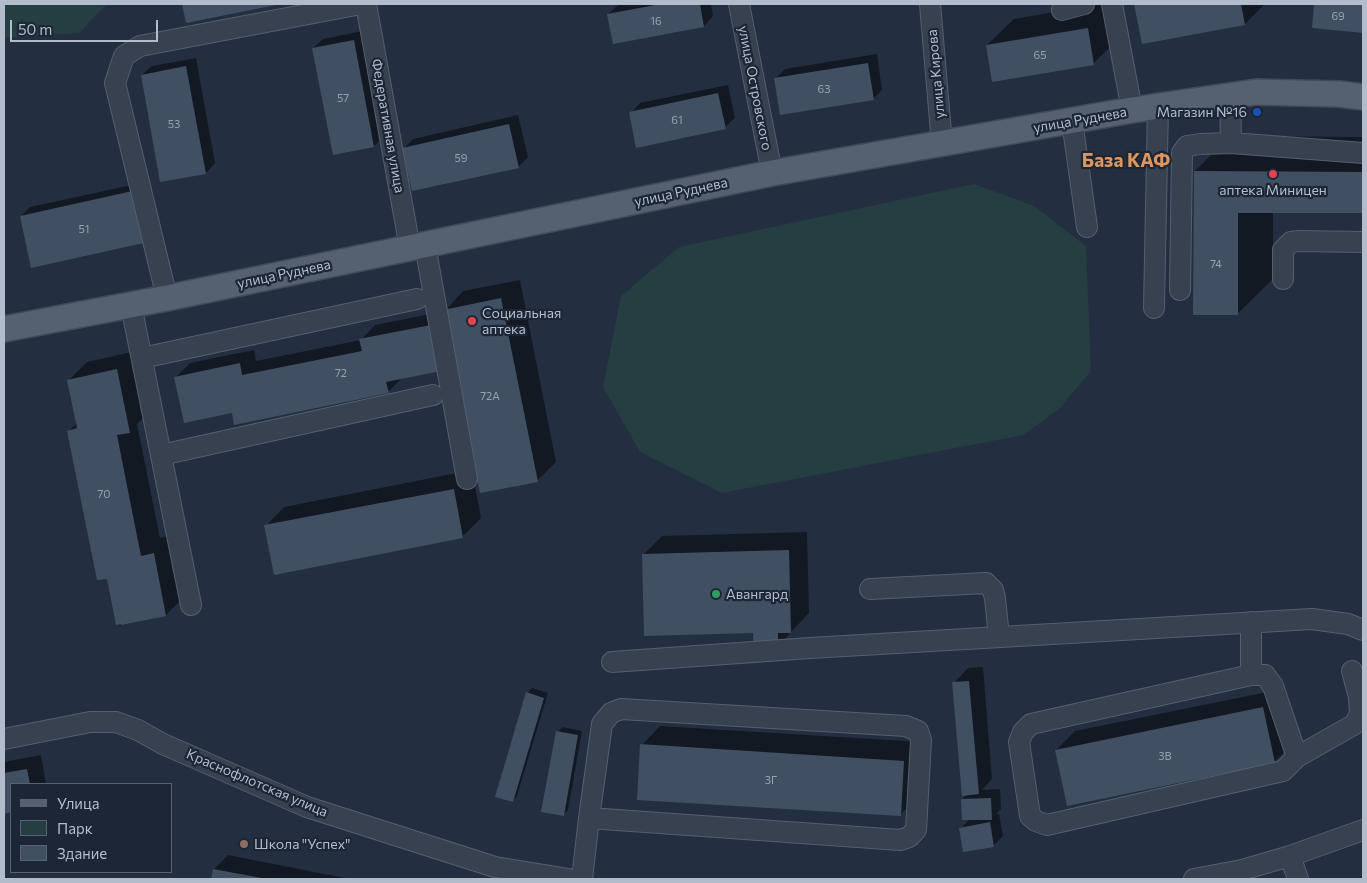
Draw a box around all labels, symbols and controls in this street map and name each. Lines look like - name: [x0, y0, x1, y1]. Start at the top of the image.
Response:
- house number: 69: [1331, 9, 1345, 23]
- scale bar: [12, 10, 160, 42]
- house number: 16: [650, 14, 662, 28]
- text: 50 m: [18, 20, 52, 38]
- street label: улица Островского: [735, 24, 775, 152]
- street label: улица Кирова: [924, 29, 948, 119]
- house number: 65: [1034, 48, 1046, 62]
- street label: Федеративная улица: [368, 58, 408, 194]
- house number: 63: [818, 82, 830, 96]
- house number: 57: [337, 91, 349, 105]
- street label: улица Руднева: [1032, 103, 1128, 137]
- place label: Магазин №16: [1157, 104, 1247, 120]
- marker: Магазин №16: [1251, 106, 1263, 118]
- house number: 61: [671, 113, 683, 127]
- house number: 53: [168, 117, 180, 131]
- district label: База КАФ: [1082, 150, 1170, 172]
- house number: 59: [455, 151, 467, 165]
- marker: аптека Миницен: [1267, 168, 1279, 180]
- street label: улица Руднева: [633, 174, 729, 210]
- place label: аптека Миницен: [1219, 182, 1327, 198]
- house number: 51: [78, 222, 90, 236]
- street label: улица Руднева: [236, 256, 332, 292]
- house number: 74: [1210, 257, 1222, 271]
- place label: Социальная аптека: [482, 305, 561, 338]
- marker: Социальная аптека: [466, 315, 478, 327]
- house number: 72: [335, 366, 347, 380]
- house number: 72А: [480, 389, 500, 403]
- house number: 70: [98, 487, 110, 501]
- place label: Авангард: [726, 586, 788, 602]
- marker: Авангард: [710, 588, 722, 600]
- street label: Краснофлотская улица: [184, 746, 330, 820]
- house number: 3В: [1158, 749, 1172, 763]
- house number: 3Г: [765, 773, 777, 787]
- legend: [10, 783, 172, 873]
- text: Улица: [57, 794, 99, 812]
- text: Парк: [57, 819, 93, 837]
- place label: Школа "Успех": [254, 836, 350, 852]
- marker: Школа "Успех": [238, 838, 250, 850]
- text: Здание: [57, 844, 107, 862]

